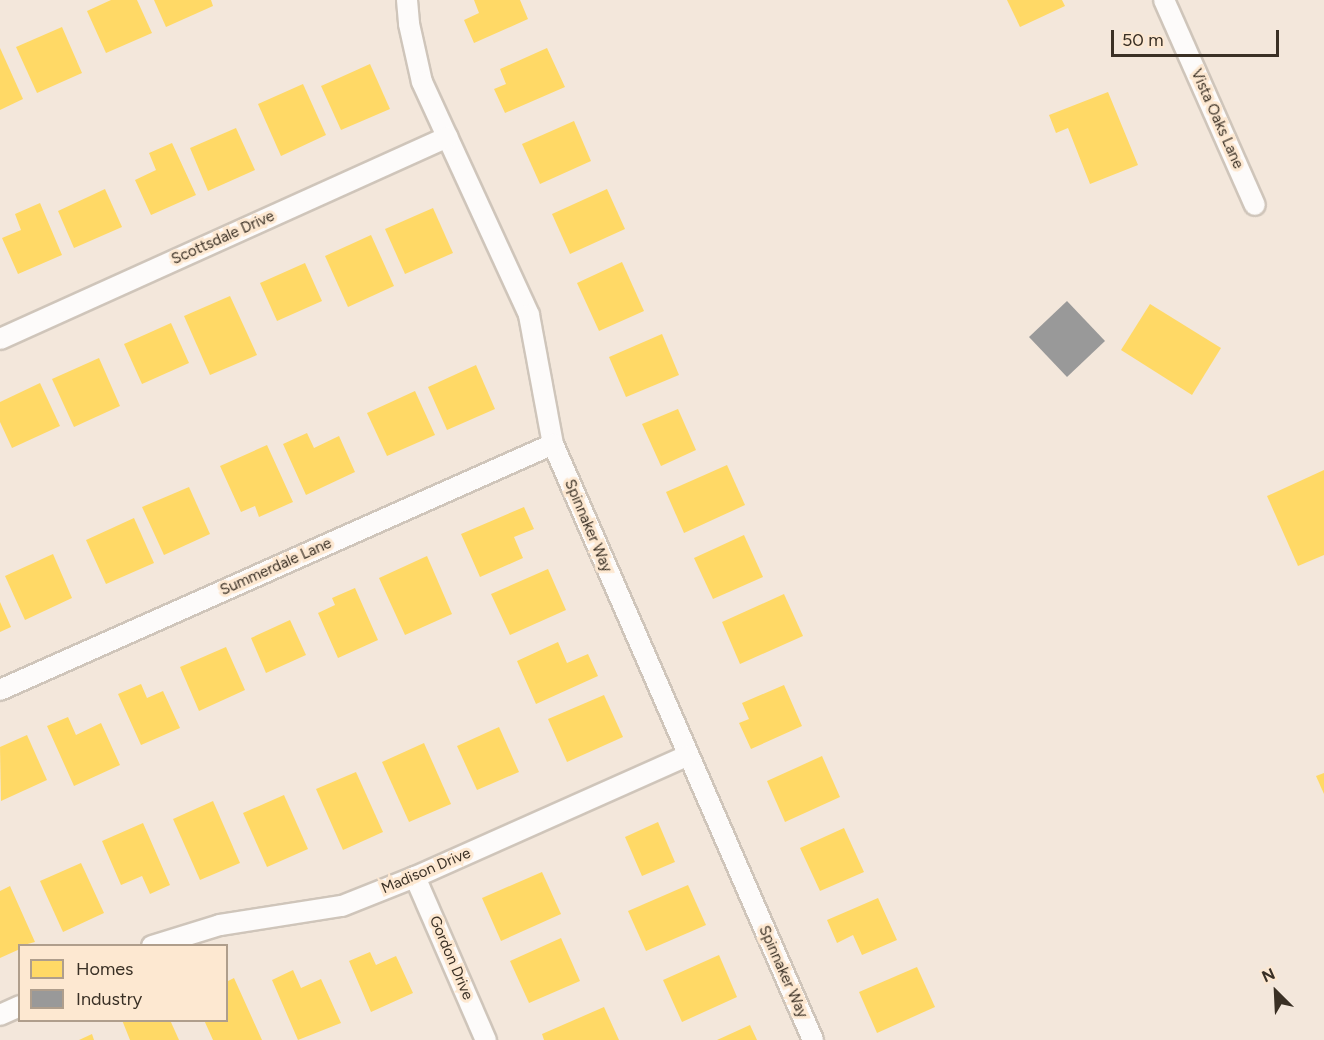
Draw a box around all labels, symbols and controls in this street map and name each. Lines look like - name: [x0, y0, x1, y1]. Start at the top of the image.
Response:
- scale bar: [1114, 18, 1282, 56]
- text: 50 m: [1122, 29, 1164, 51]
- street label: Vista Oaks Lane: [1187, 66, 1247, 172]
- street label: Scottsdale Drive: [169, 207, 277, 269]
- street label: Spinnaker Way: [560, 477, 616, 575]
- street label: Summerdale Lane: [218, 534, 334, 600]
- street label: Madison Drive: [379, 844, 473, 898]
- street label: Gordon Drive: [425, 913, 477, 1003]
- street label: Spinnaker Way: [755, 923, 811, 1021]
- legend: [18, 944, 228, 1022]
- text: Homes: [76, 958, 134, 980]
- north arrow: [1246, 962, 1306, 1022]
- text: N: [1259, 964, 1278, 986]
- text: Industry: [76, 988, 142, 1010]

